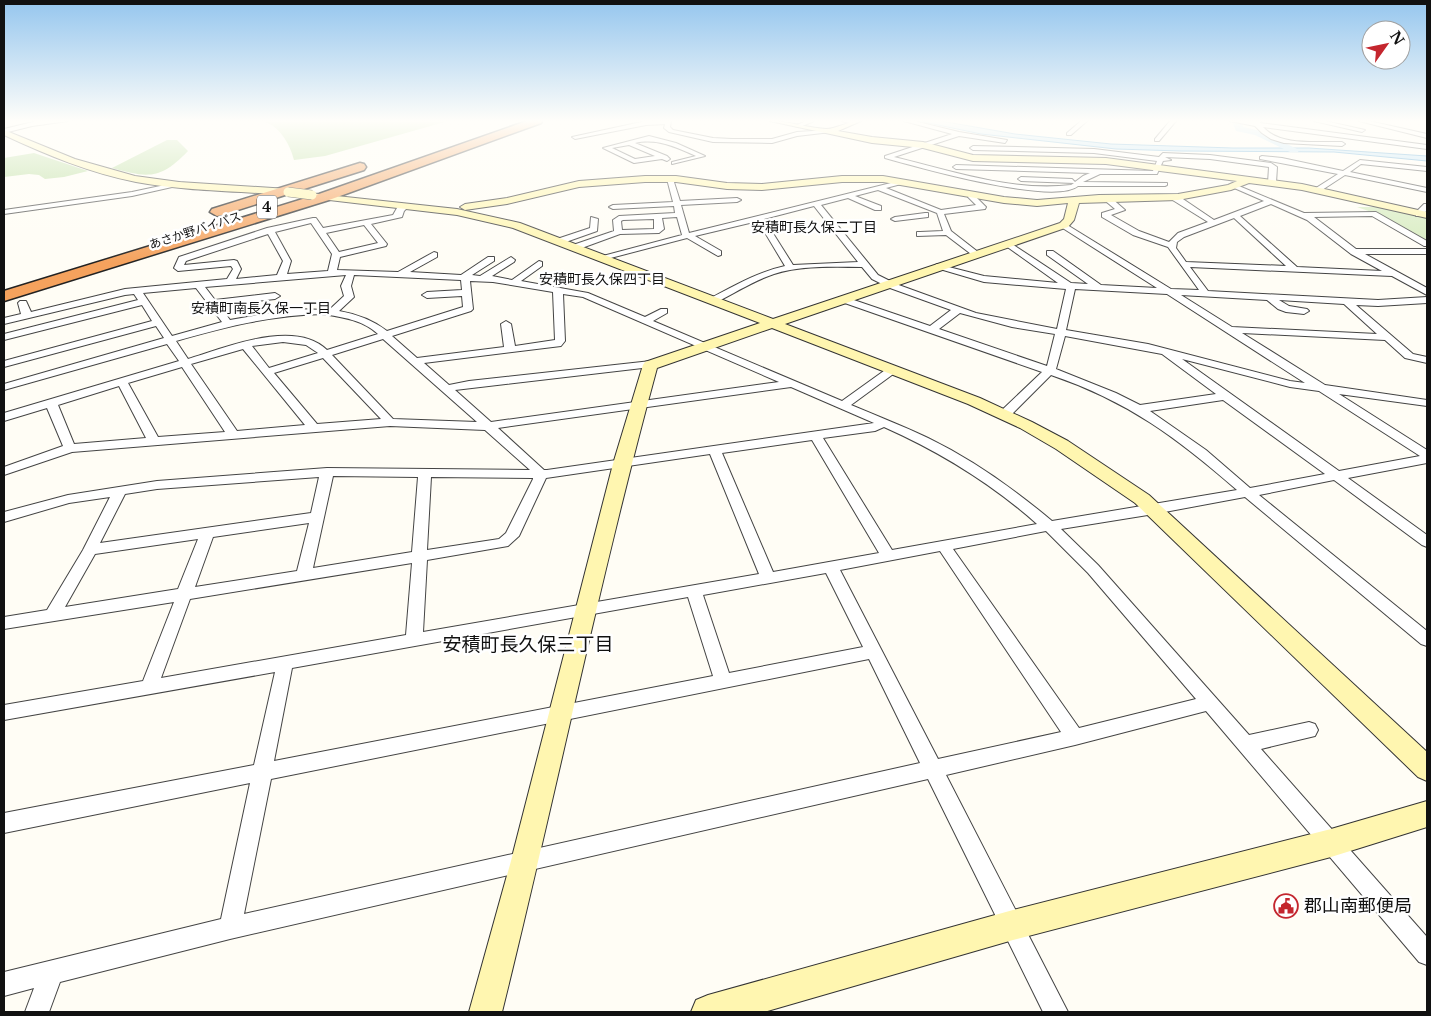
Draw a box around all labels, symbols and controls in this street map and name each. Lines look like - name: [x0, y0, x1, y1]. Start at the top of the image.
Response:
- north arrow: [1361, 20, 1411, 70]
- text: N: [1386, 27, 1408, 48]
- road number: 4: [257, 196, 277, 218]
- street label: あさか野バイパス: [147, 208, 243, 252]
- district label: 安積町長久保二丁目: [751, 218, 877, 236]
- district label: 安積町長久保四丁目: [539, 270, 665, 288]
- district label: 安積町南長久保一丁目: [191, 299, 331, 317]
- district label: 安積町長久保三丁目: [442, 633, 614, 656]
- public building icon: 郡山南郵便局: [1273, 893, 1299, 919]
- place label: 郡山南郵便局: [1304, 895, 1412, 917]

